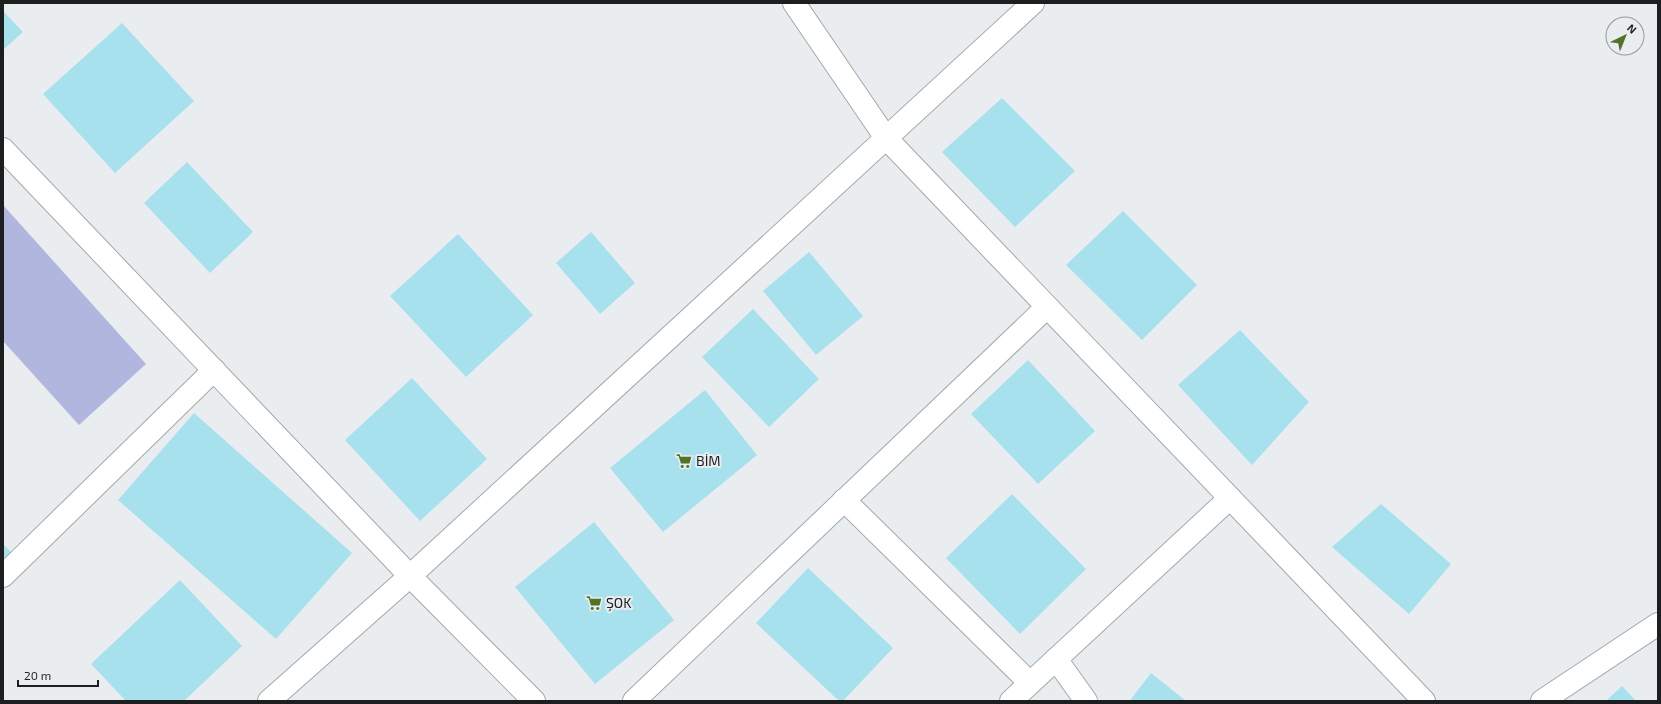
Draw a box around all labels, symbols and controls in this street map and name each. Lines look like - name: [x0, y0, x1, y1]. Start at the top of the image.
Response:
- north arrow: [1605, 16, 1645, 56]
- text: N: [1625, 21, 1640, 36]
- supermarket icon: BİM: [675, 452, 693, 470]
- place label: BİM: [696, 452, 721, 469]
- supermarket icon: ŞOK: [585, 594, 603, 612]
- place label: ŞOK: [606, 594, 632, 612]
- scale bar: [18, 662, 98, 688]
- text: 20 m: [24, 668, 51, 682]

